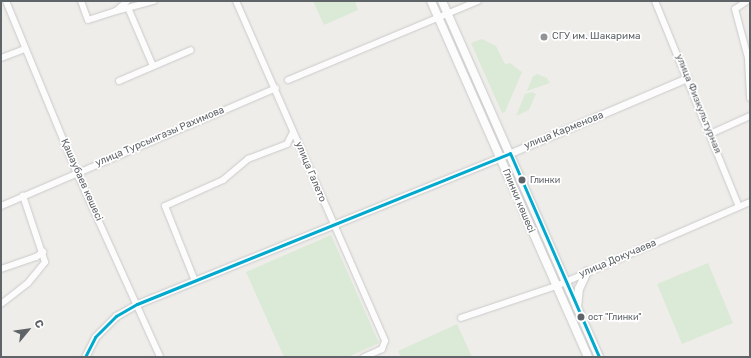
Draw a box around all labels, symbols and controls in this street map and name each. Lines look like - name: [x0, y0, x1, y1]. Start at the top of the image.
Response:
- place label: СГУ им. Шакарима: [552, 31, 640, 43]
- marker: СГУ им. Шакарима: [539, 32, 549, 42]
- street label: улица Физкультурная: [673, 53, 723, 155]
- street label: улица Турсынгазы Рахимова: [94, 104, 226, 170]
- street label: улица Карменова: [523, 110, 605, 152]
- street label: Қашаубаев көшесі: [58, 137, 104, 223]
- street label: улица Галето: [292, 140, 328, 204]
- street label: Глинки көшесі: [499, 167, 537, 235]
- marker: Глинки: [517, 175, 527, 185]
- place label: Глинки: [530, 175, 560, 185]
- street label: улица Докучаева: [578, 237, 658, 281]
- north arrow: [8, 310, 48, 350]
- marker: ост "Глинки": [576, 312, 586, 322]
- place label: ост "Глинки": [588, 312, 642, 322]
- text: С: [31, 317, 46, 330]

